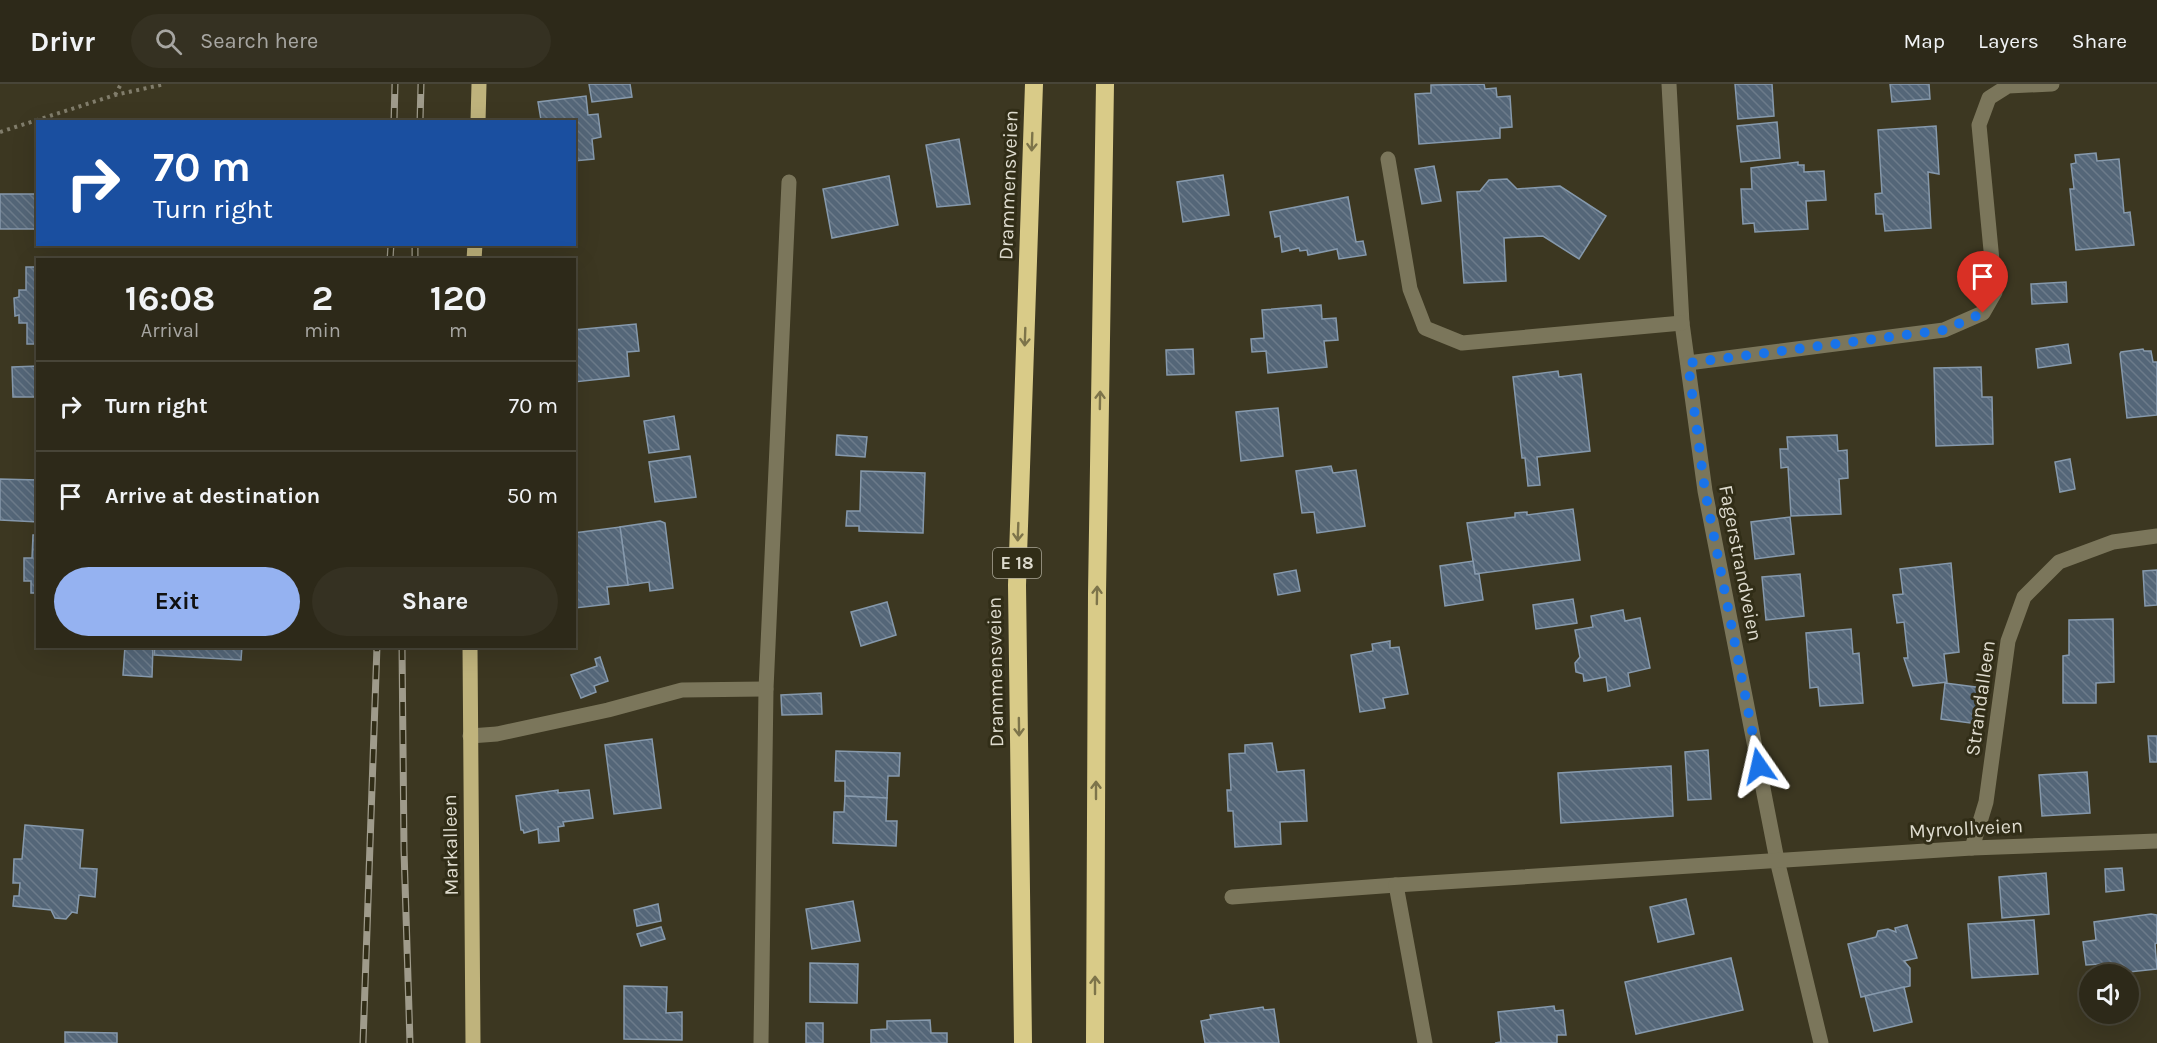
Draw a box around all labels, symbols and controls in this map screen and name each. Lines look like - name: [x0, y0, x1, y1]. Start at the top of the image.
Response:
- search box: [131, 14, 551, 68]
- text: Drivr: [30, 25, 95, 58]
- icon: search: [152, 25, 185, 58]
- text: Search here: [200, 28, 318, 54]
- text: Map: [1903, 29, 1945, 53]
- text: Layers: [1978, 29, 2039, 53]
- text: Share: [2072, 29, 2127, 53]
- street label: Drammensveien: [994, 109, 1023, 261]
- one-way arrow: [1026, 132, 1037, 152]
- text: 70 m: [153, 142, 251, 192]
- icon: right: [54, 144, 132, 222]
- text: Turn right: [153, 193, 273, 225]
- pin: [1957, 251, 2008, 313]
- icon: arrive: [1966, 260, 1999, 293]
- text: 16:08: [125, 277, 215, 319]
- text: 2: [312, 277, 333, 319]
- text: 120: [430, 277, 487, 319]
- text: Arrival: [141, 319, 199, 342]
- text: min: [304, 319, 341, 342]
- text: m: [449, 319, 468, 342]
- one-way arrow: [1019, 327, 1031, 347]
- icon: right: [54, 390, 87, 423]
- one-way arrow: [1094, 390, 1106, 410]
- text: Turn right: [105, 393, 208, 419]
- text: 70 m: [509, 393, 558, 419]
- icon: arrive: [54, 480, 87, 513]
- text: Arrive at destination: [105, 483, 320, 509]
- text: 50 m: [507, 483, 558, 509]
- street label: Fagerstrandveien: [1714, 483, 1767, 643]
- one-way arrow: [1013, 522, 1024, 542]
- road number: E 18: [993, 548, 1041, 578]
- button: Exit: [54, 567, 300, 636]
- button: Share: [312, 567, 558, 636]
- one-way arrow: [1091, 585, 1103, 605]
- street label: Drammensveien: [983, 597, 1008, 747]
- street label: Strandalleen: [1961, 639, 2000, 757]
- one-way arrow: [1013, 717, 1025, 737]
- position arrow: [1727, 734, 1791, 798]
- one-way arrow: [1090, 780, 1102, 800]
- street label: Markalleen: [438, 794, 463, 896]
- street label: Myrvollveien: [1908, 814, 2024, 843]
- map controls: [2079, 964, 2139, 1024]
- button: sound: [2079, 964, 2139, 1024]
- one-way arrow: [1089, 975, 1101, 995]

